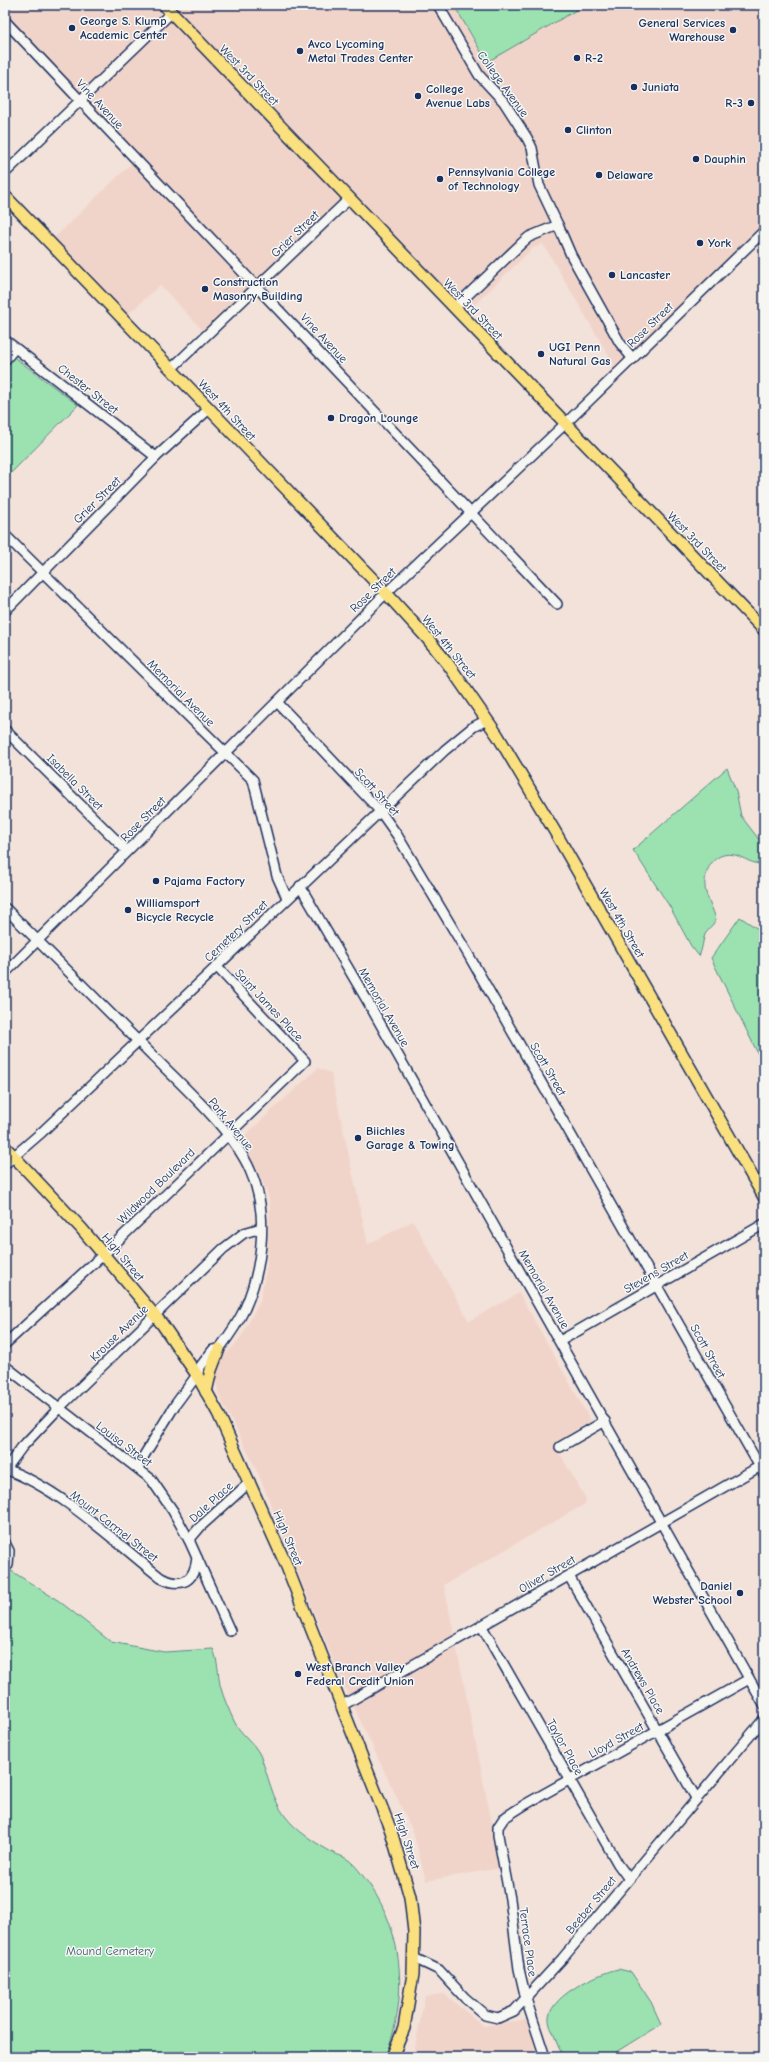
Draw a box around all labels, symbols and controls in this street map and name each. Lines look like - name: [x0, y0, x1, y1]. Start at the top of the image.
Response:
- place label: George S. Klump Academic Center: [80, 14, 167, 42]
- place label: General Services Warehouse: [639, 16, 725, 44]
- marker: George S. Klump Academic Center: [67, 23, 77, 33]
- marker: General Services Warehouse: [728, 25, 738, 35]
- place label: Avco Lycoming Metal Trades Center: [308, 37, 413, 65]
- street label: West 3rd Street: [217, 42, 282, 109]
- marker: Avco Lycoming Metal Trades Center: [295, 46, 305, 56]
- street label: College Avenue: [474, 48, 532, 120]
- place label: R-2: [585, 51, 603, 65]
- marker: R-2: [572, 53, 582, 63]
- street label: Vine Avenue: [74, 76, 126, 132]
- place label: Juniata: [642, 80, 679, 94]
- place label: College Avenue Labs: [426, 82, 490, 110]
- marker: Juniata: [629, 82, 639, 92]
- marker: College Avenue Labs: [413, 91, 423, 101]
- place label: R-3: [725, 96, 743, 110]
- marker: R-3: [746, 98, 756, 108]
- place label: Clinton: [576, 123, 612, 137]
- marker: Clinton: [563, 125, 573, 135]
- place label: Dauphin: [704, 152, 746, 166]
- marker: Dauphin: [691, 154, 701, 164]
- place label: Pennsylvania College of Technology: [448, 165, 555, 193]
- place label: Delaware: [607, 168, 653, 182]
- marker: Delaware: [594, 170, 604, 180]
- marker: Pennsylvania College of Technology: [435, 174, 445, 184]
- street label: Grier Street: [268, 207, 322, 260]
- place label: York: [708, 236, 731, 250]
- marker: York: [695, 238, 705, 248]
- place label: Lancaster: [620, 268, 670, 282]
- marker: Lancaster: [607, 270, 617, 280]
- place label: Construction Masonry Building: [213, 275, 303, 303]
- street label: West 3rd Street: [441, 276, 506, 343]
- marker: Construction Masonry Building: [200, 284, 210, 294]
- street label: Rose Street: [624, 299, 676, 350]
- street label: Vine Avenue: [298, 310, 350, 366]
- place label: UGI Penn Natural Gas: [549, 340, 610, 368]
- marker: UGI Penn Natural Gas: [536, 349, 546, 359]
- street label: Chester Street: [55, 361, 121, 417]
- street label: West 4th Street: [195, 377, 259, 444]
- place label: Dragon Lounge: [339, 411, 418, 425]
- marker: Dragon Lounge: [326, 413, 336, 423]
- street label: Grier Street: [71, 473, 124, 526]
- street label: West 3rd Street: [665, 509, 730, 576]
- street label: Rose Street: [347, 564, 399, 615]
- street label: West 4th Street: [419, 612, 479, 682]
- street label: Memorial Avenue: [145, 657, 217, 729]
- street label: Isabella Street: [44, 751, 106, 813]
- street label: Scott Street: [352, 765, 403, 819]
- street label: Rose Street: [117, 793, 169, 845]
- place label: Pajama Factory: [164, 874, 245, 888]
- marker: Pajama Factory: [151, 876, 161, 886]
- street label: West 4th Street: [596, 886, 648, 961]
- place label: Williamsport Bicycle Recycle: [136, 896, 214, 924]
- street label: Cemetery Street: [201, 897, 271, 965]
- marker: Williamsport Bicycle Recycle: [123, 905, 133, 915]
- street label: Memorial Avenue: [356, 965, 412, 1049]
- street label: Saint James Place: [232, 966, 306, 1044]
- street label: Scott Street: [527, 1040, 569, 1099]
- street label: Park Avenue: [206, 1095, 256, 1153]
- place label: Biichles Garage & Towing: [366, 1124, 455, 1152]
- marker: Biichles Garage & Towing: [353, 1133, 363, 1143]
- street label: Wildwood Boulevard: [114, 1145, 198, 1227]
- street label: High Street: [99, 1230, 147, 1284]
- street label: Memorial Avenue: [516, 1247, 572, 1331]
- street label: Stevens Street: [621, 1248, 691, 1296]
- street label: Krouse Avenue: [87, 1302, 151, 1364]
- street label: Scott Street: [687, 1322, 729, 1381]
- street label: Louisa Street: [93, 1418, 155, 1470]
- street label: Dale Place: [186, 1479, 236, 1525]
- street label: Mount Carmel Street: [67, 1487, 161, 1565]
- street label: High Street: [270, 1508, 306, 1568]
- street label: Oliver Street: [516, 1552, 578, 1596]
- place label: Daniel Webster School: [653, 1579, 732, 1607]
- marker: Daniel Webster School: [735, 1588, 745, 1598]
- street label: Andrews Place: [618, 1645, 668, 1717]
- place label: West Branch Valley Federal Credit Union: [306, 1660, 414, 1688]
- marker: West Branch Valley Federal Credit Union: [293, 1669, 303, 1679]
- street label: Taylor Place: [544, 1717, 586, 1777]
- street label: Lloyd Street: [586, 1719, 646, 1761]
- street label: High Street: [391, 1811, 423, 1871]
- street label: Beeber Street: [563, 1873, 619, 1937]
- street label: Terrace Place: [516, 1906, 540, 1978]
- park label: Mound Cemetery: [66, 1944, 155, 1958]

